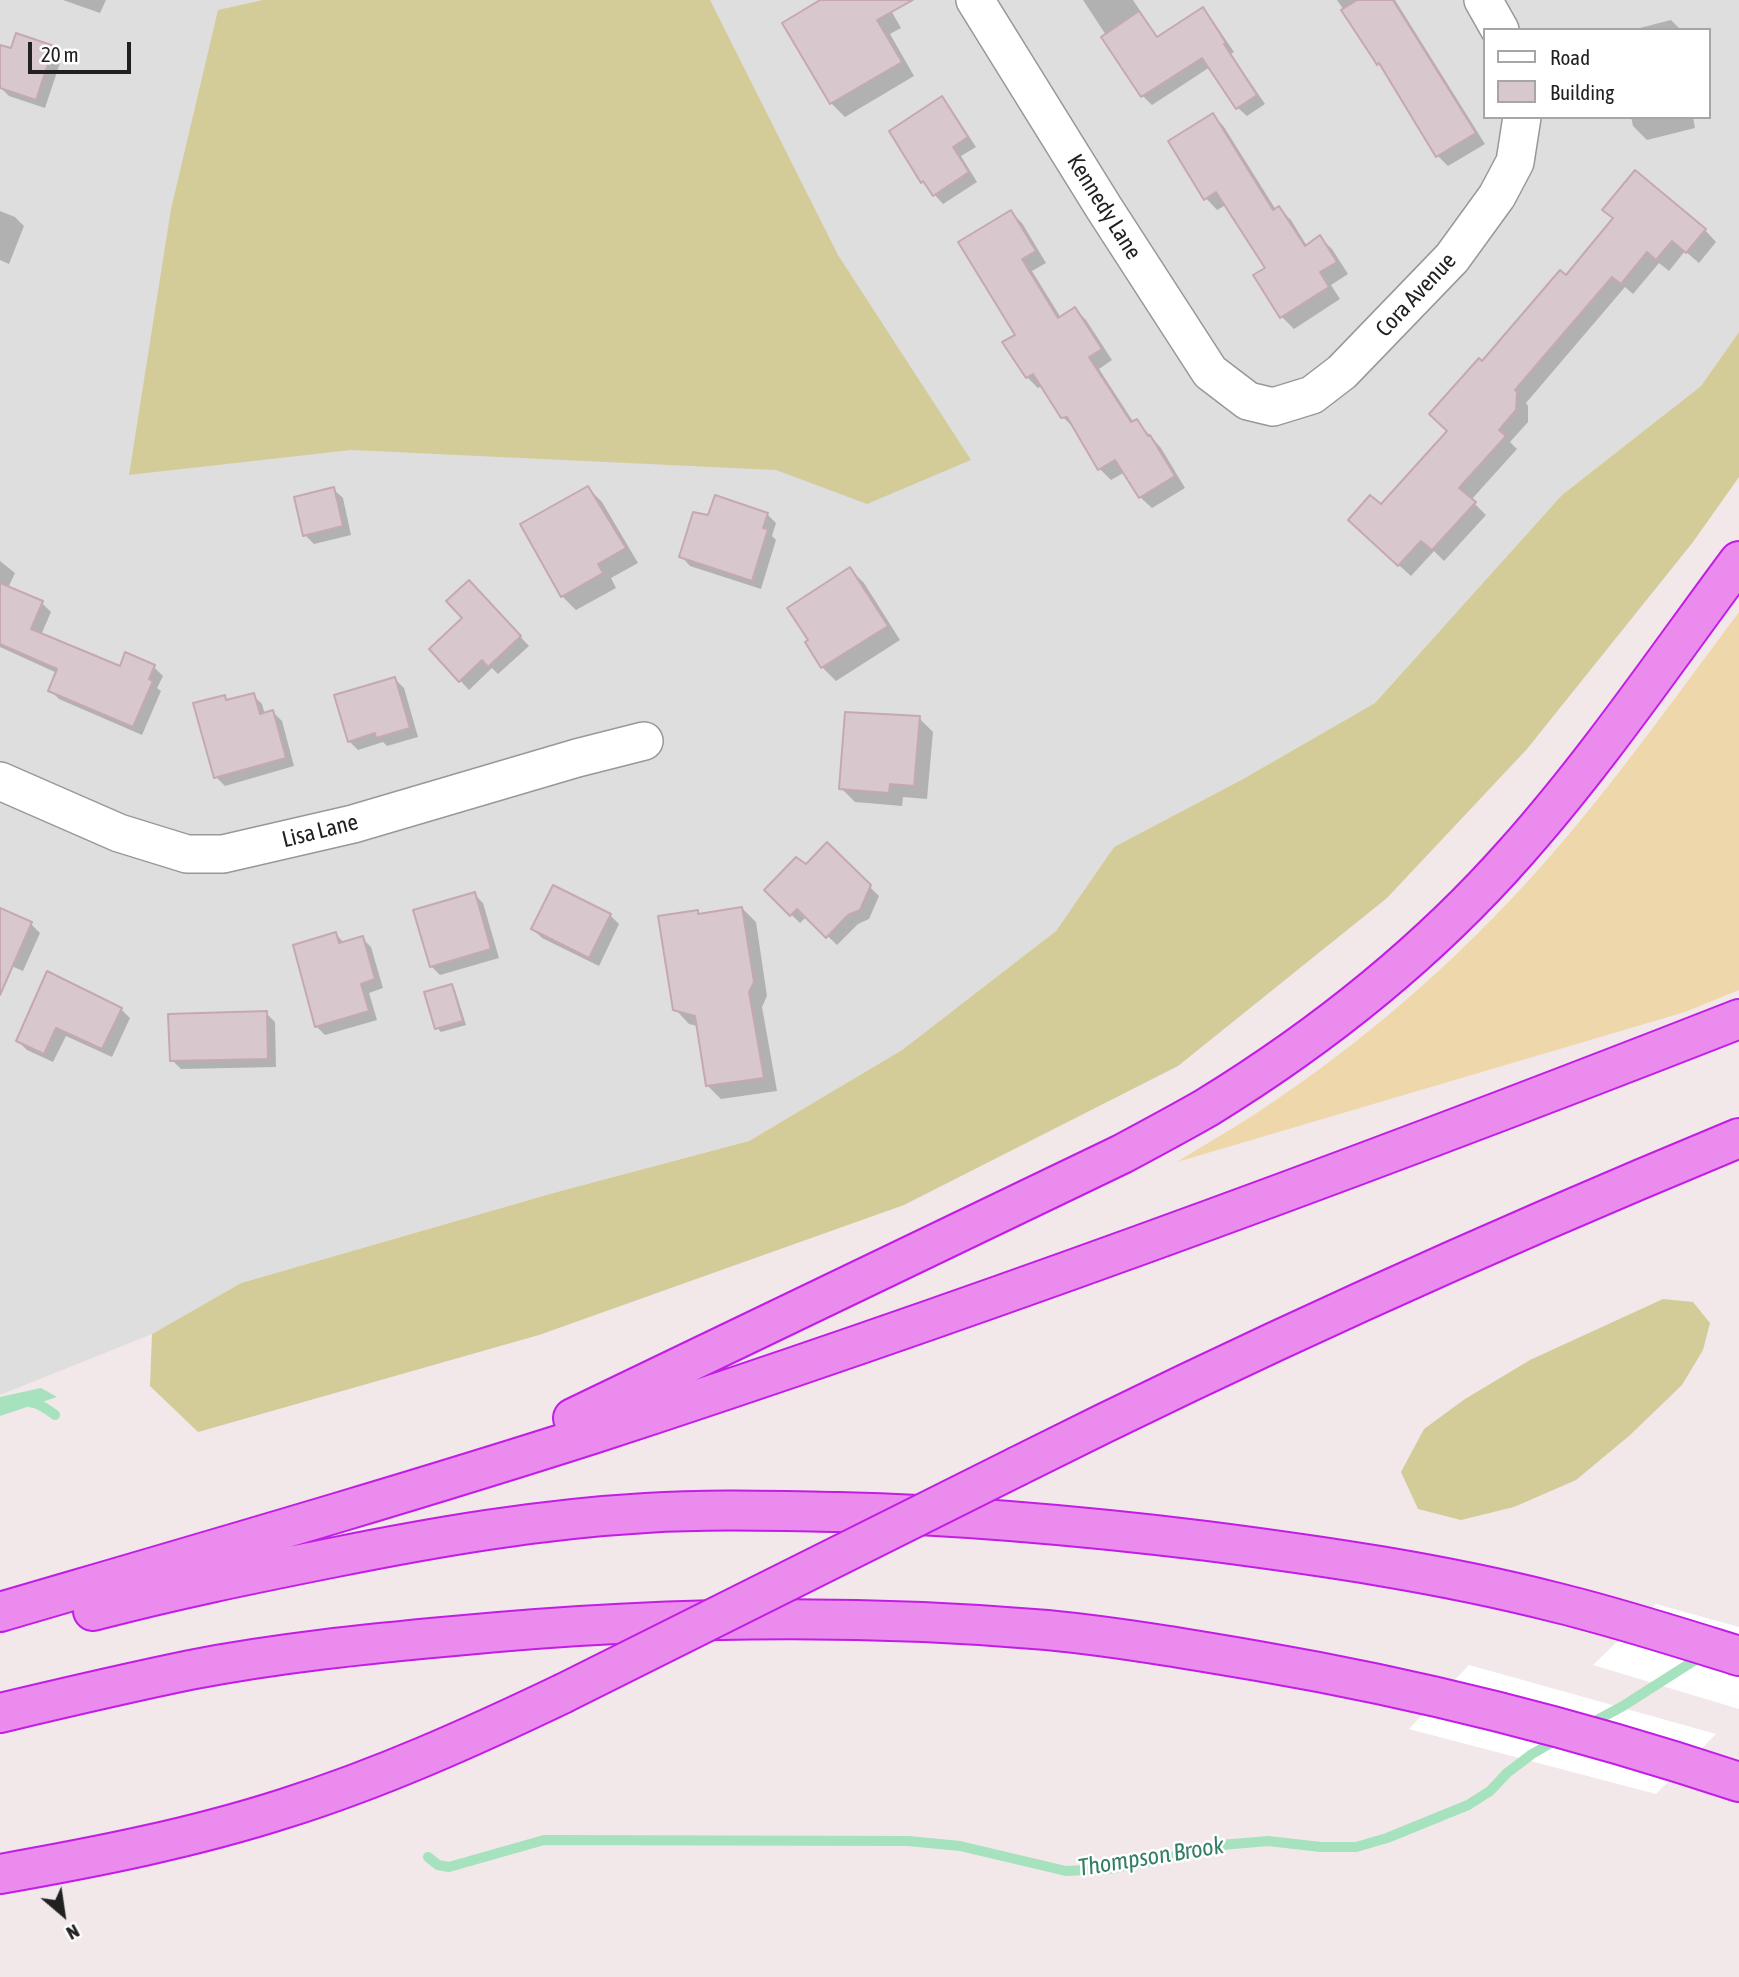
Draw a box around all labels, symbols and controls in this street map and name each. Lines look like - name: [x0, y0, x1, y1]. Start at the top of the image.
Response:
- scale bar: [32, 28, 135, 72]
- legend: [1484, 28, 1711, 119]
- text: 20 m: [41, 42, 79, 66]
- text: Road: [1550, 45, 1590, 69]
- text: Building: [1550, 80, 1614, 104]
- street label: Kennedy Lane: [1061, 149, 1147, 265]
- street label: Cora Avenue: [1370, 247, 1462, 343]
- street label: Lisa Lane: [279, 808, 361, 854]
- water label: Thompson Brook: [1076, 1831, 1226, 1883]
- north arrow: [28, 1879, 98, 1949]
- text: N: [63, 1920, 83, 1945]

